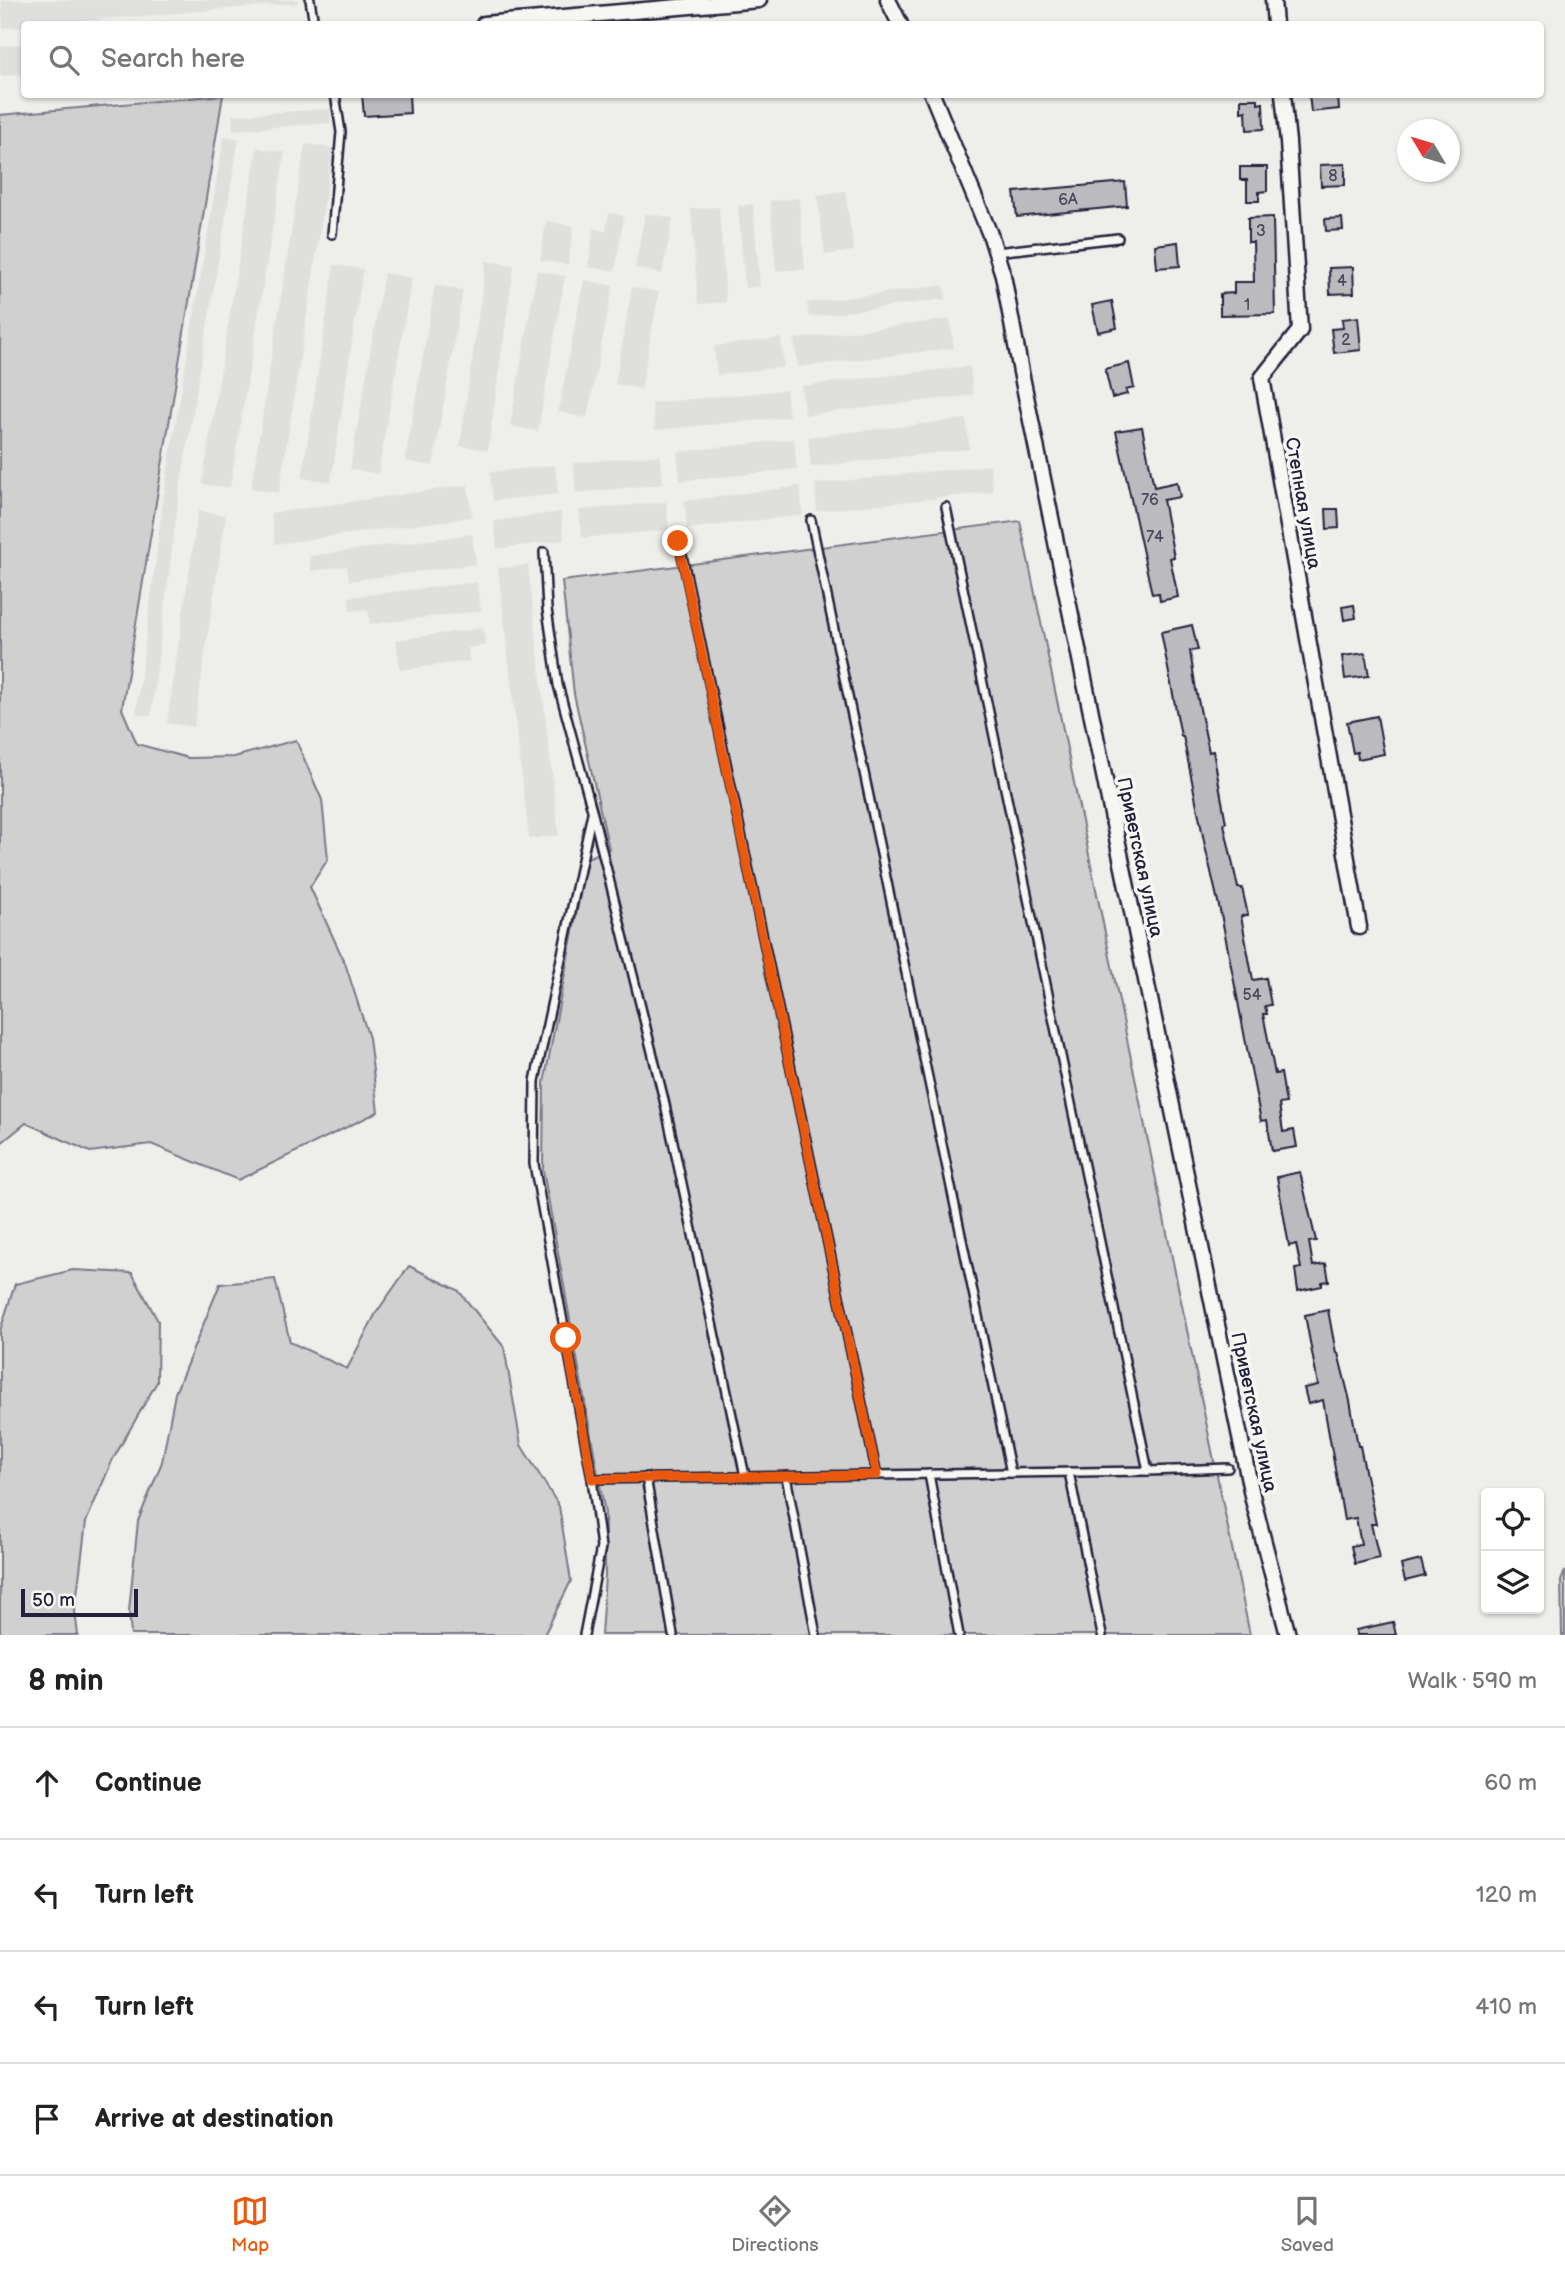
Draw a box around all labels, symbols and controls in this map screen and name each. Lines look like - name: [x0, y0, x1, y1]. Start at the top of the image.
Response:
- search box: [21, 21, 1544, 98]
- icon: search: [45, 41, 83, 79]
- text: Search here: [101, 44, 245, 75]
- north arrow: [1397, 119, 1460, 182]
- house number: 8: [1328, 167, 1338, 186]
- house number: 6А: [1058, 191, 1078, 210]
- house number: 3: [1256, 222, 1266, 241]
- house number: 4: [1337, 272, 1347, 291]
- house number: 1: [1244, 296, 1250, 315]
- house number: 2: [1341, 331, 1351, 350]
- street label: Степная улица: [1280, 436, 1325, 571]
- house number: 76: [1141, 491, 1159, 510]
- route end: [662, 525, 693, 556]
- house number: 74: [1146, 528, 1164, 547]
- street label: Приветская улица: [1111, 775, 1168, 939]
- house number: 54: [1243, 986, 1262, 1005]
- route start: [550, 1322, 581, 1353]
- street label: Приветская улица: [1225, 1330, 1282, 1494]
- map controls: [1481, 1488, 1544, 1614]
- button: locate: [1481, 1488, 1544, 1551]
- button: layers: [1481, 1551, 1544, 1614]
- scale bar: [21, 1586, 138, 1618]
- text: 50 m: [32, 1589, 75, 1612]
- text: 8 min: [28, 1663, 104, 1699]
- text: Walk · 590 m: [1408, 1667, 1537, 1695]
- icon: ahead: [28, 1764, 66, 1802]
- text: Continue: [95, 1768, 202, 1799]
- text: 60 m: [1484, 1769, 1537, 1797]
- icon: left: [28, 1876, 66, 1914]
- text: Turn left: [95, 1880, 194, 1911]
- text: 120 m: [1476, 1881, 1537, 1909]
- icon: left: [28, 1988, 66, 2026]
- text: Turn left: [95, 1992, 194, 2023]
- text: 410 m: [1475, 1993, 1537, 2021]
- icon: arrive: [28, 2100, 66, 2138]
- text: Arrive at destination: [95, 2104, 334, 2135]
- tab: Map: [231, 2192, 269, 2257]
- tab: Directions: [731, 2192, 819, 2257]
- tab: Saved: [1281, 2192, 1334, 2257]

